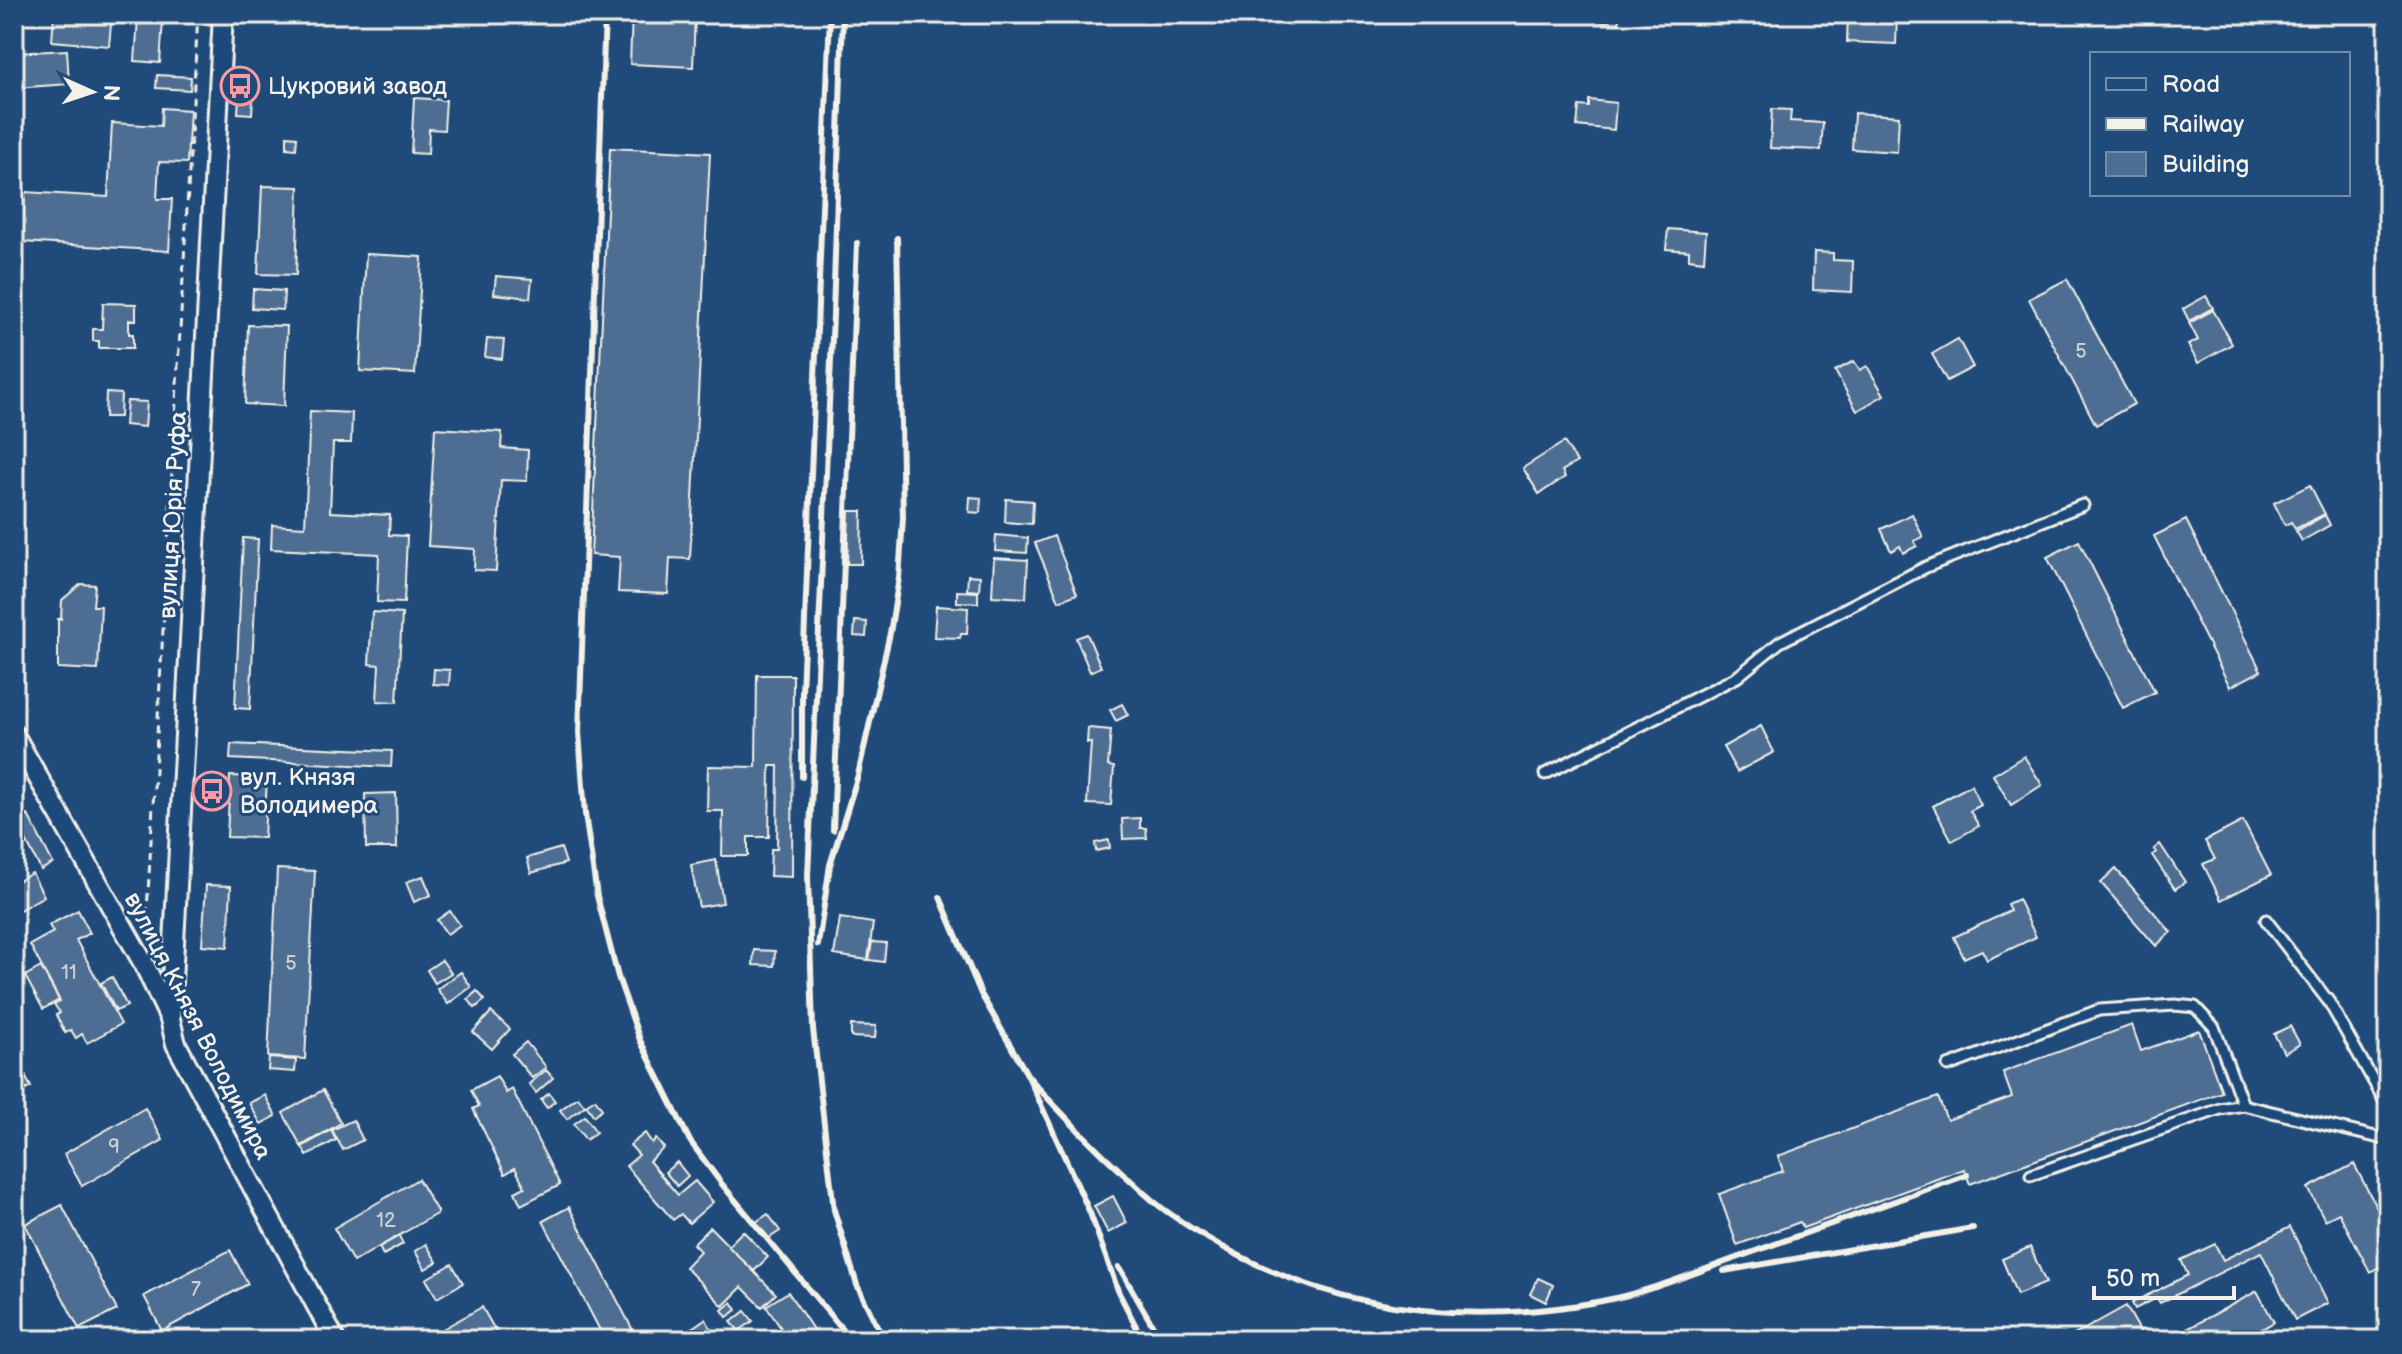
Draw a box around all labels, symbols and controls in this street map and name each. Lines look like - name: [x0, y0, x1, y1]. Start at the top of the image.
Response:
- north arrow: [52, 52, 132, 132]
- legend: [2090, 52, 2350, 196]
- bus stop icon: Цукровий завод: [219, 65, 261, 107]
- text: Road: [2162, 70, 2220, 99]
- place label: Цукровий завод: [268, 72, 448, 101]
- text: N: [97, 84, 124, 102]
- text: Railway: [2162, 110, 2244, 139]
- text: Building: [2162, 150, 2249, 179]
- house number: 5: [2075, 340, 2087, 364]
- street label: вулиця Юрія Руфа: [153, 410, 193, 620]
- place label: вул. Князя Володимера: [240, 763, 378, 820]
- bus stop icon: вул. Князя Володимера: [191, 770, 233, 812]
- street label: вулиця Князя Володимира: [118, 887, 278, 1165]
- house number: 5: [285, 952, 297, 976]
- house number: 11: [61, 961, 77, 985]
- house number: 9: [108, 1135, 120, 1159]
- house number: 12: [376, 1209, 396, 1233]
- scale bar: [2094, 1250, 2234, 1300]
- text: 50 m: [2106, 1264, 2160, 1293]
- house number: 7: [191, 1278, 201, 1302]

